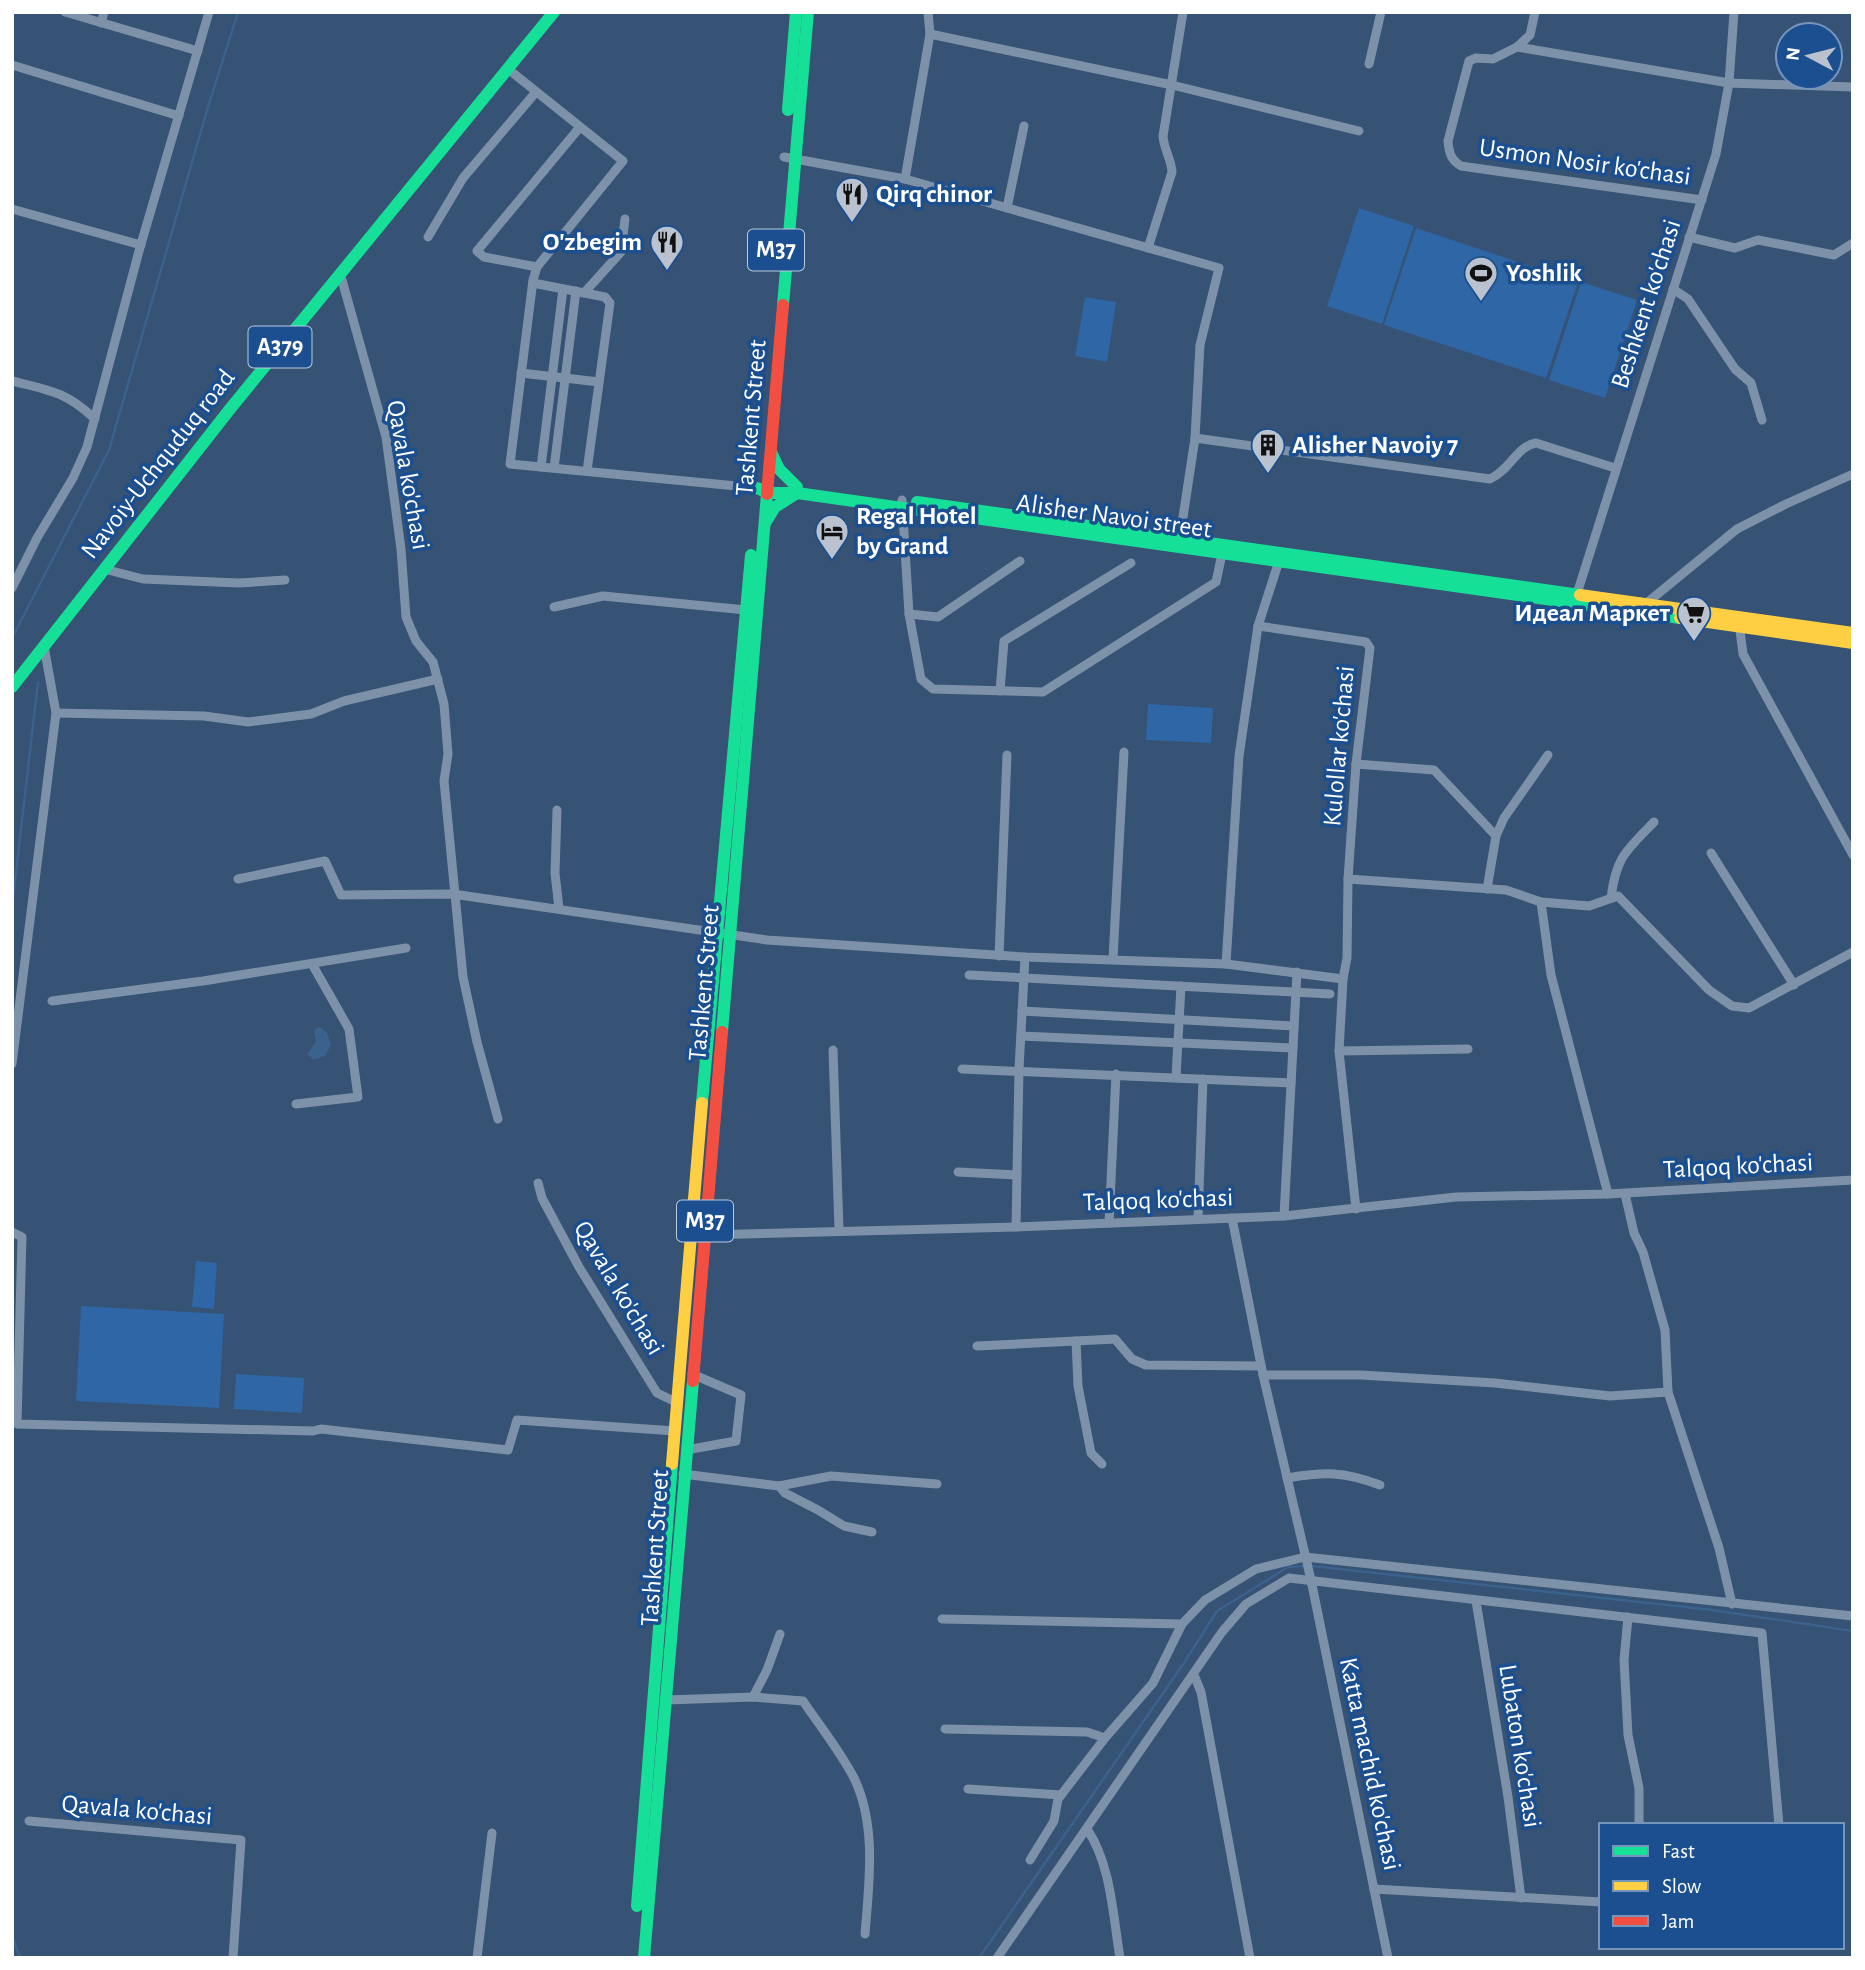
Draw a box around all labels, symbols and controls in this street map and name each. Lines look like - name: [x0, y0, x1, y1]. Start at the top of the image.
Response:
- north arrow: [1774, 21, 1844, 91]
- text: N: [1783, 46, 1804, 62]
- street label: Usmon Nosir ko'chasi: [1478, 134, 1692, 190]
- restaurant icon: Qirq chinor: [833, 175, 871, 224]
- place label: Qirq chinor: [876, 181, 992, 207]
- street label: Beshkent ko'chasi: [1606, 216, 1686, 392]
- restaurant icon: O'zbegim: [648, 223, 686, 272]
- place label: O'zbegim: [543, 229, 642, 255]
- road number: M37: [748, 230, 804, 270]
- sports icon: Yoshlik: [1462, 254, 1500, 303]
- place label: Yoshlik: [1506, 260, 1582, 286]
- road number: A379: [248, 326, 312, 368]
- street label: Tashkent Street: [731, 339, 771, 497]
- street label: Navoiy-Uchquduq road: [76, 364, 240, 564]
- street label: Qavala ko'chasi: [382, 398, 434, 552]
- building icon: Alisher Navoiy 7: [1249, 426, 1287, 475]
- place label: Alisher Navoiy 7: [1292, 432, 1458, 458]
- street label: Alisher Navoi street: [1015, 489, 1213, 543]
- place label: Regal Hotel by Grand: [856, 503, 976, 559]
- hotel icon: Regal Hotel by Grand: [813, 512, 851, 561]
- supermarket icon: Идеал Маркет: [1675, 594, 1713, 643]
- place label: Идеал Маркет: [1514, 600, 1671, 626]
- street label: Kulollar ko'chasi: [1319, 665, 1359, 827]
- street label: Tashkent Street: [684, 904, 724, 1062]
- street label: Talqoq ko'chasi: [1662, 1149, 1814, 1183]
- street label: Talqoq ko'chasi: [1082, 1184, 1234, 1216]
- road number: M37: [677, 1200, 733, 1241]
- street label: Qavala ko'chasi: [569, 1216, 669, 1360]
- street label: Tashkent Street: [637, 1469, 673, 1627]
- street label: Katta machid ko'chasi: [1335, 1655, 1405, 1873]
- street label: Lubaton ko'chasi: [1494, 1662, 1546, 1830]
- street label: Qavala ko'chasi: [61, 1790, 213, 1830]
- legend: [1599, 1823, 1844, 1949]
- text: Fast: [1662, 1841, 1695, 1862]
- text: Slow: [1662, 1876, 1701, 1897]
- text: Jam: [1662, 1911, 1694, 1932]

